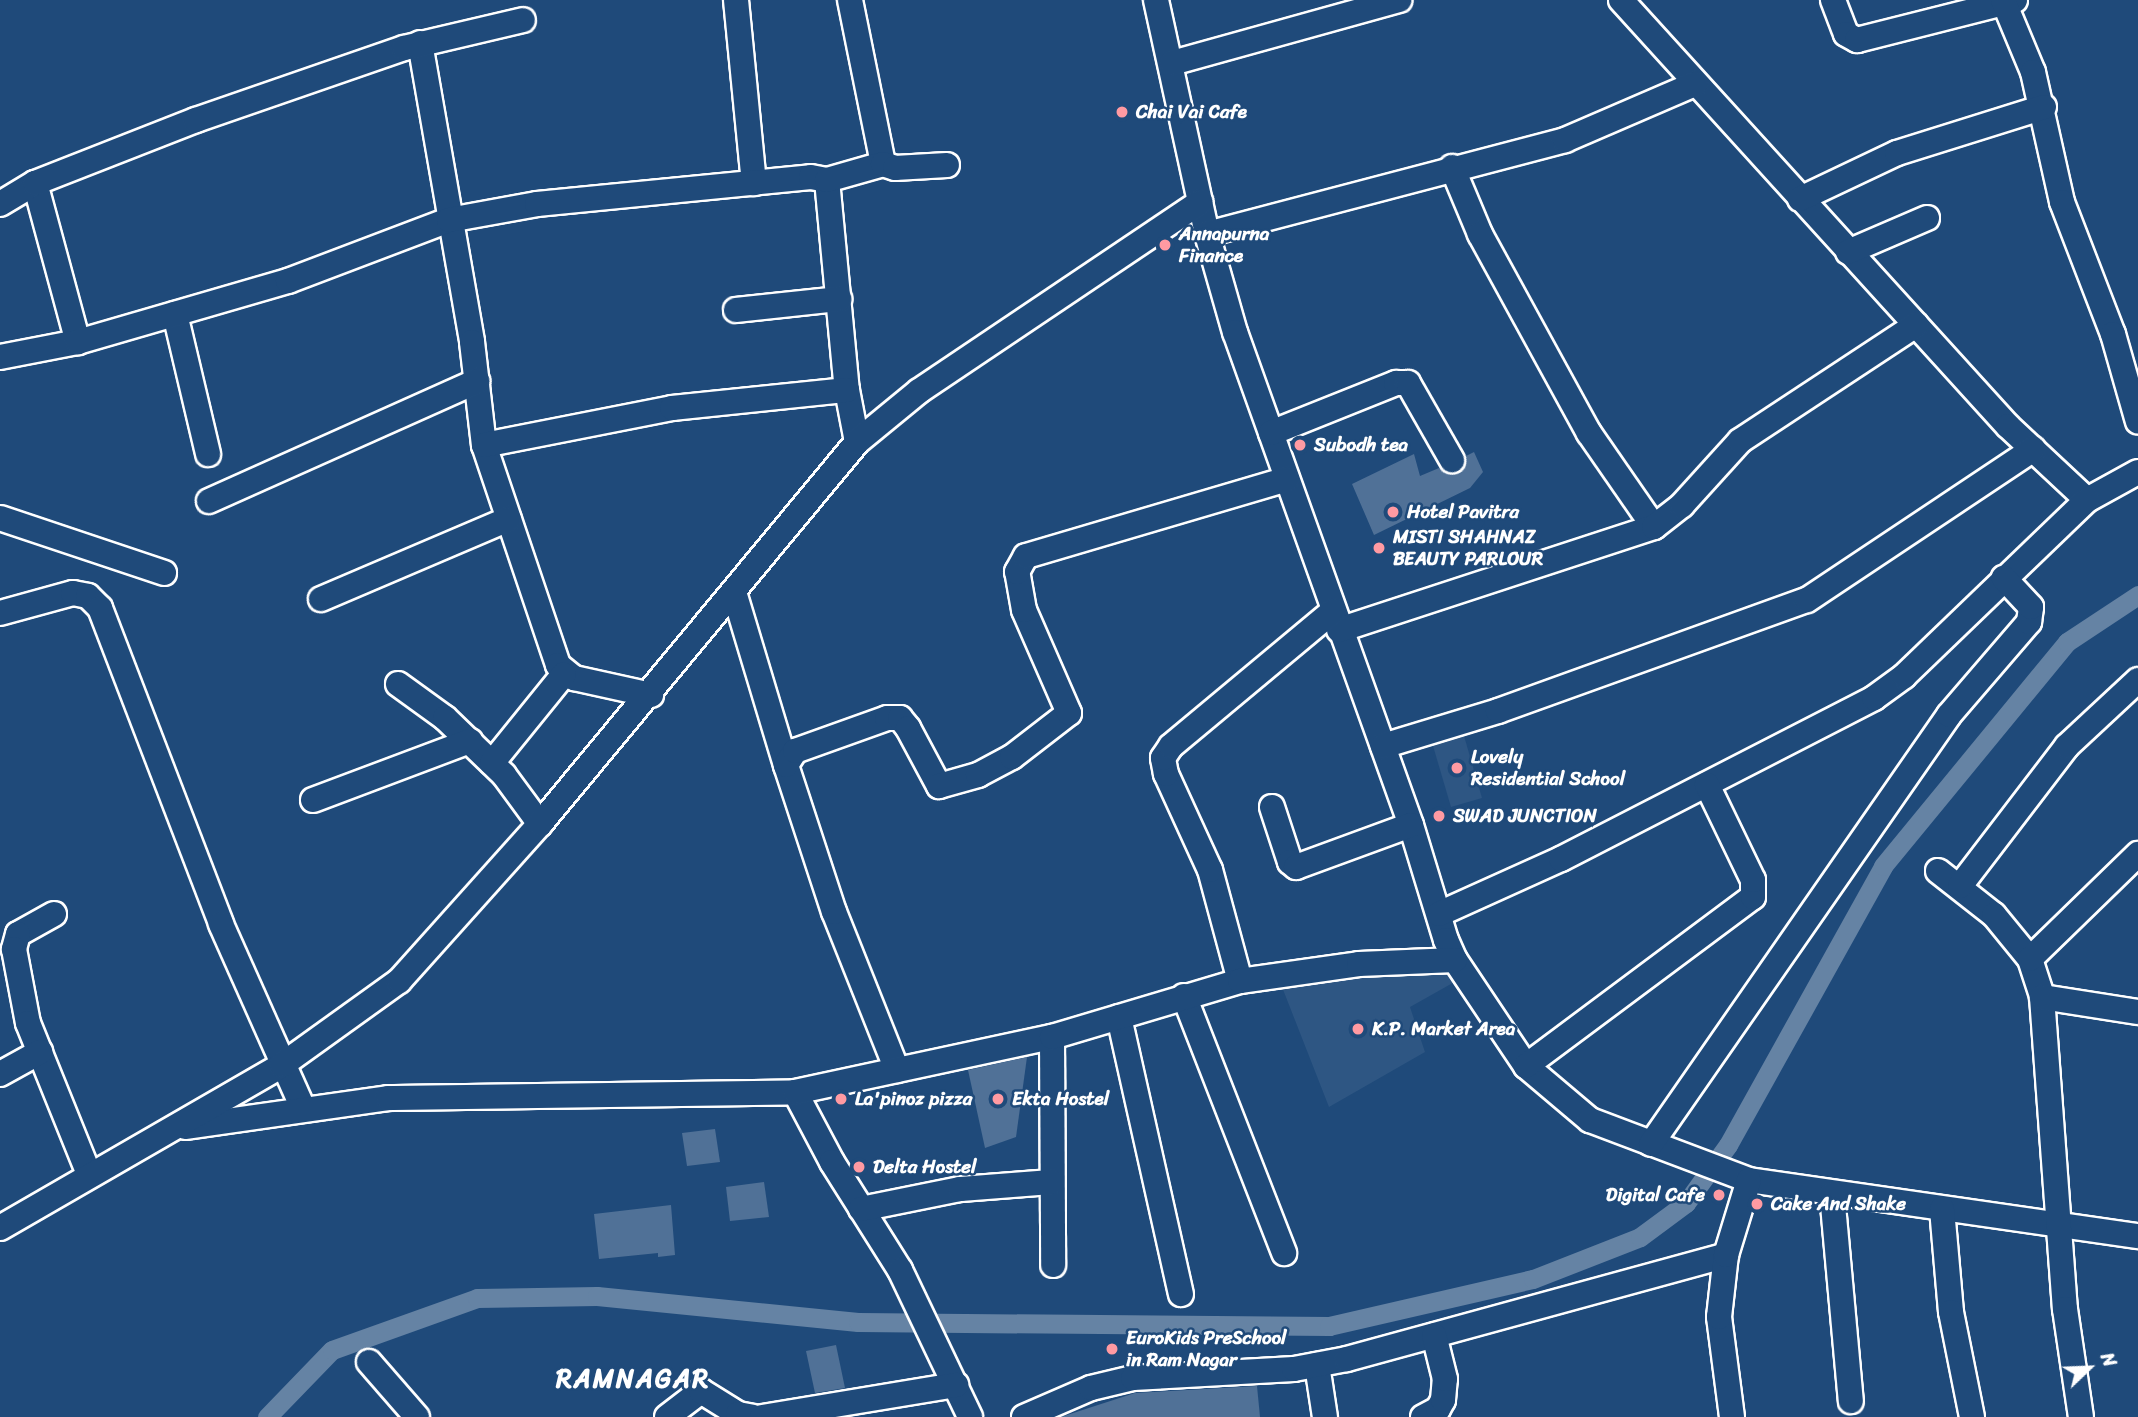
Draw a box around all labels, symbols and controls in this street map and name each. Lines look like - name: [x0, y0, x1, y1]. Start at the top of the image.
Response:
- place label: Chai Vai Cafe: [1136, 101, 1247, 123]
- marker: Chai Vai Cafe: [1114, 104, 1130, 120]
- place label: Annapurna Finance: [1179, 223, 1269, 267]
- marker: Annapurna Finance: [1157, 237, 1173, 253]
- place label: Subodh tea: [1314, 434, 1409, 456]
- marker: Subodh tea: [1292, 437, 1308, 453]
- place label: Hotel Pavitra: [1407, 501, 1519, 523]
- marker: Hotel Pavitra: [1385, 504, 1401, 520]
- place label: MISTI SHAHNAZ BEAUTY PARLOUR: [1393, 526, 1543, 570]
- marker: MISTI SHAHNAZ BEAUTY PARLOUR: [1371, 540, 1387, 556]
- place label: Lovely Residential School: [1471, 746, 1625, 790]
- marker: Lovely Residential School: [1449, 760, 1465, 776]
- place label: SWAD JUNCTION: [1453, 805, 1597, 827]
- marker: SWAD JUNCTION: [1431, 808, 1447, 824]
- place label: K.P. Market Area: [1372, 1018, 1516, 1040]
- marker: K.P. Market Area: [1350, 1021, 1366, 1037]
- place label: La'pinoz pizza: [855, 1088, 972, 1110]
- place label: Ekta Hostel: [1012, 1088, 1111, 1110]
- marker: La'pinoz pizza: [833, 1091, 849, 1107]
- marker: Ekta Hostel: [990, 1091, 1006, 1107]
- place label: Delta Hostel: [873, 1156, 978, 1178]
- marker: Delta Hostel: [851, 1159, 867, 1175]
- place label: Digital Cafe: [1606, 1184, 1705, 1206]
- marker: Digital Cafe: [1711, 1187, 1727, 1203]
- place label: Cake And Shake: [1771, 1193, 1906, 1215]
- marker: Cake And Shake: [1749, 1196, 1765, 1212]
- place label: EuroKids PreSchool in Ram Nagar: [1126, 1327, 1289, 1371]
- north arrow: [2054, 1333, 2124, 1403]
- marker: EuroKids PreSchool in Ram Nagar: [1104, 1341, 1120, 1357]
- text: N: [2091, 1347, 2127, 1372]
- district label: RAMNAGAR: [556, 1363, 710, 1395]

